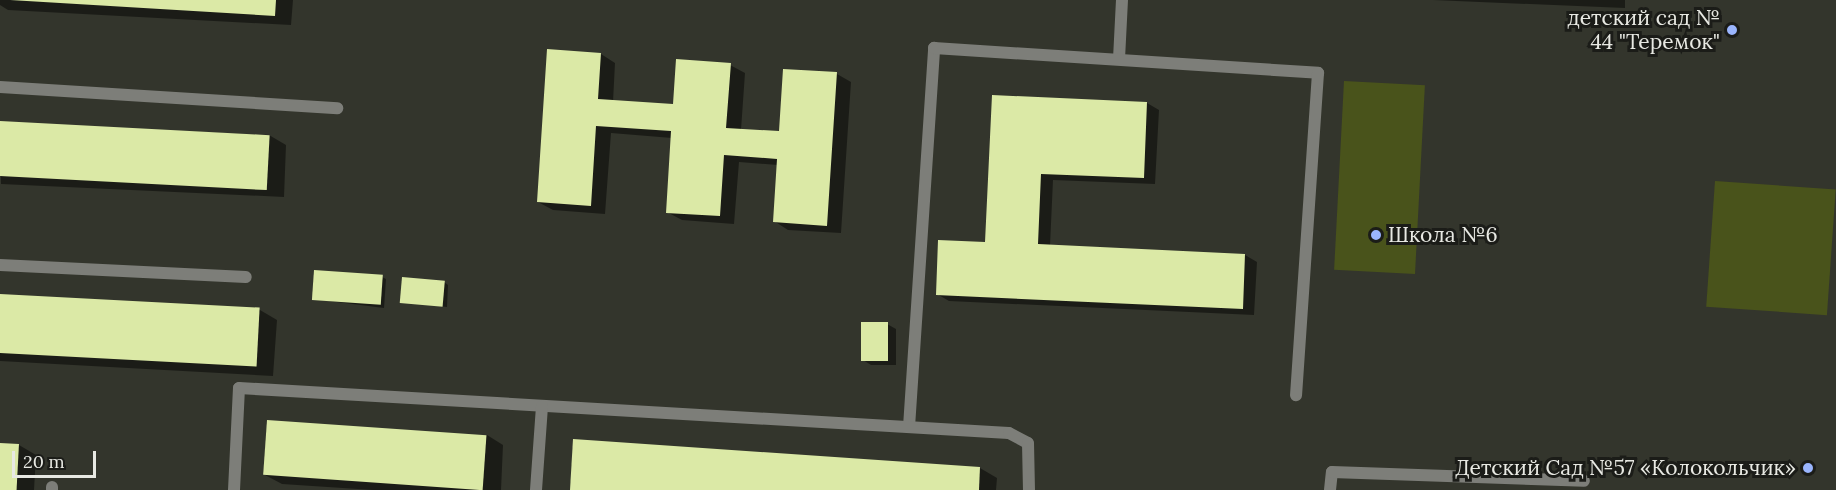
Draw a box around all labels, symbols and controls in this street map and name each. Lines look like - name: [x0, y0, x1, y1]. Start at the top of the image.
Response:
- place label: детский сад № 44 "Теремок": [1567, 5, 1720, 55]
- marker: детский сад № 44 "Теремок": [1725, 23, 1739, 37]
- place label: Школа №6: [1388, 222, 1498, 248]
- marker: Школа №6: [1369, 228, 1383, 242]
- scale bar: [15, 439, 99, 477]
- text: 20 m: [23, 450, 65, 473]
- place label: Детский Сад №57 «Колокольчик»: [1455, 455, 1796, 481]
- marker: Детский Сад №57 «Колокольчик»: [1801, 461, 1815, 475]

